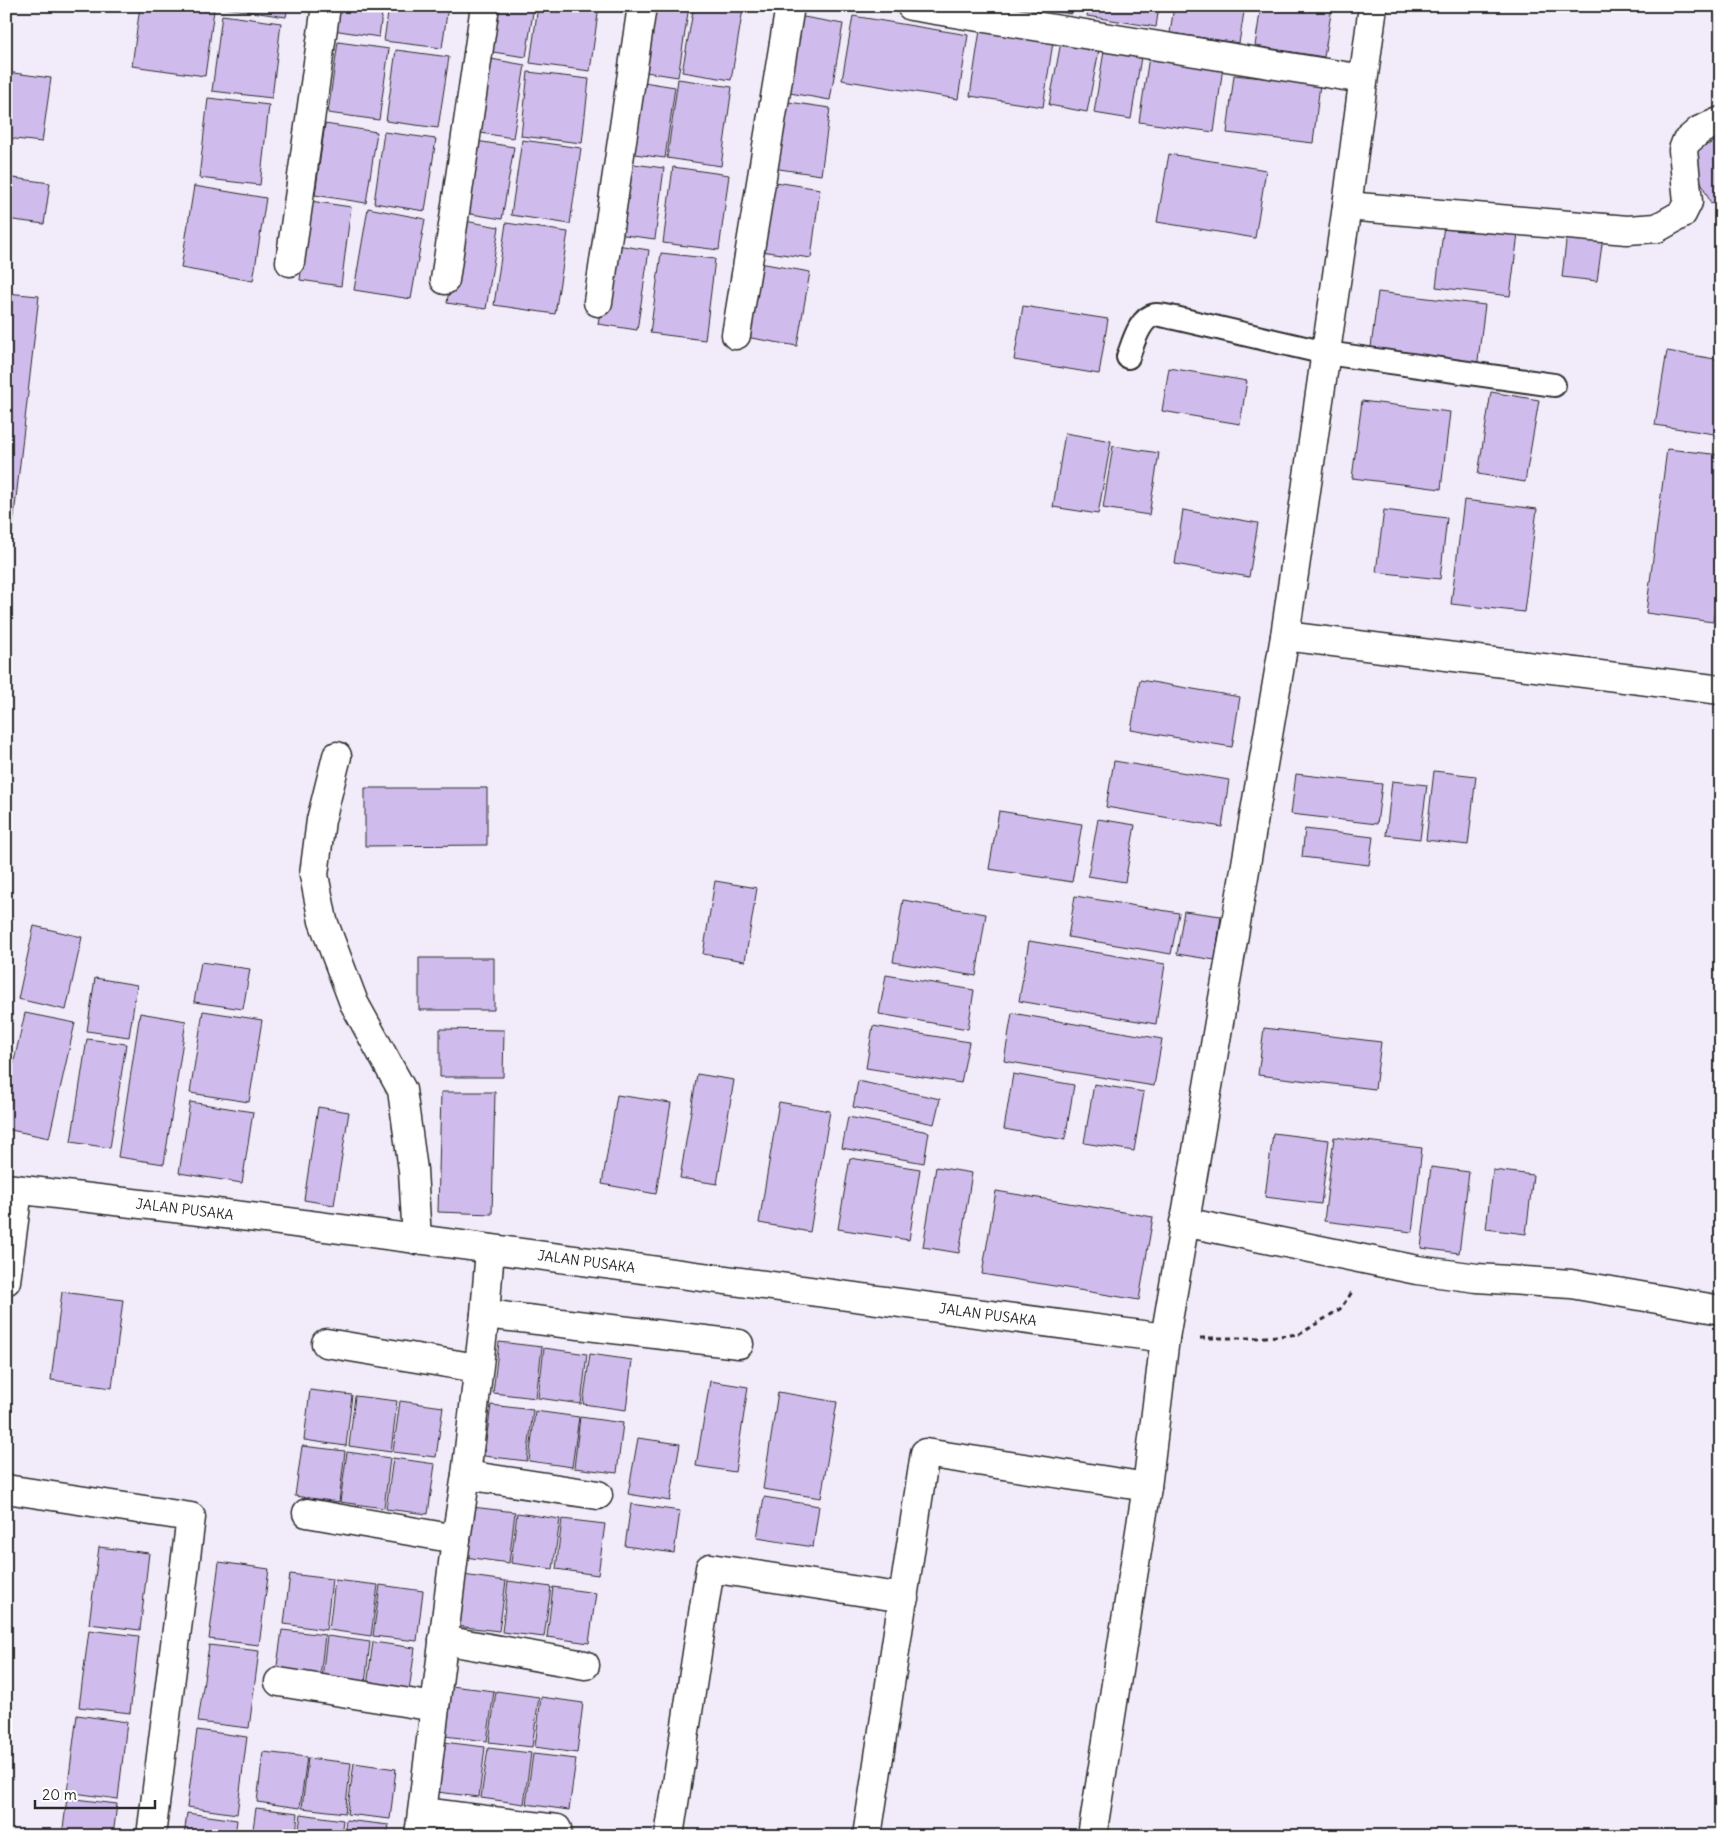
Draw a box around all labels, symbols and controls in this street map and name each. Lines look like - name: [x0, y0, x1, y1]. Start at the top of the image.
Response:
- street label: JALAN PUSAKA: [135, 1195, 235, 1224]
- street label: JALAN PUSAKA: [536, 1246, 636, 1277]
- street label: JALAN PUSAKA: [938, 1299, 1038, 1330]
- scale bar: [35, 1777, 155, 1809]
- text: 20 m: [42, 1785, 77, 1804]

